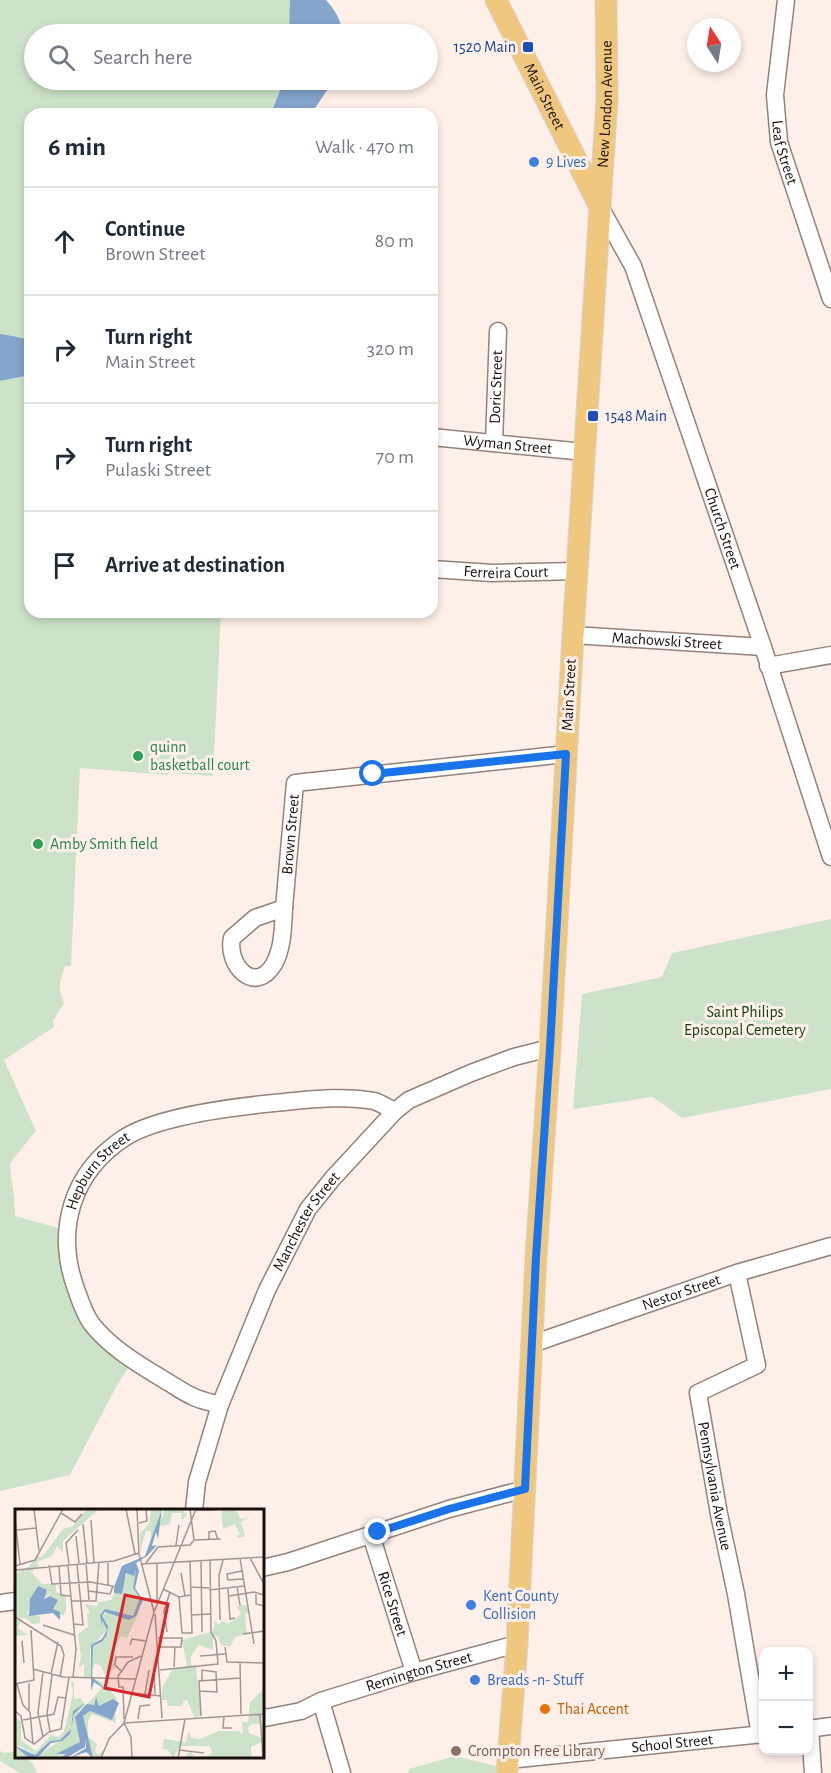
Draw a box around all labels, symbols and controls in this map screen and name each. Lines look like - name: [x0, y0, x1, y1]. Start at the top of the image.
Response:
- north arrow: [687, 18, 741, 72]
- search box: [24, 24, 438, 90]
- place label: 1520 Main: [453, 39, 516, 55]
- marker: 1520 Main: [521, 40, 535, 54]
- street label: New London Avenue: [595, 40, 615, 168]
- icon: search: [45, 41, 78, 74]
- text: Search here: [93, 46, 192, 68]
- street label: Main Street: [521, 61, 568, 132]
- street label: Leaf Street: [769, 119, 801, 187]
- text: 6 min: [48, 134, 106, 160]
- text: Walk · 470 m: [315, 137, 414, 157]
- place label: 9 Lives: [546, 154, 587, 170]
- marker: 9 Lives: [527, 155, 541, 169]
- text: Continue: [105, 218, 185, 240]
- icon: ahead: [48, 225, 81, 258]
- text: 80 m: [375, 231, 414, 251]
- text: Brown Street: [105, 244, 206, 264]
- text: Turn right: [105, 326, 192, 348]
- icon: right: [48, 333, 81, 366]
- text: 320 m: [367, 339, 414, 359]
- street label: Doric Street: [487, 350, 505, 424]
- text: Main Street: [105, 352, 195, 372]
- place label: 1548 Main: [605, 408, 667, 424]
- marker: 1548 Main: [586, 409, 600, 423]
- street label: Wyman Street: [462, 432, 553, 457]
- text: Turn right: [105, 434, 192, 456]
- icon: right: [48, 441, 81, 474]
- text: 70 m: [376, 447, 414, 467]
- text: Pulaski Street: [105, 460, 211, 480]
- street label: Church Street: [701, 486, 744, 571]
- icon: arrive: [48, 549, 81, 582]
- text: Arrive at destination: [105, 554, 285, 576]
- street label: Ferreira Court: [463, 563, 548, 581]
- street label: Machowski Street: [611, 629, 722, 652]
- street label: Main Street: [559, 658, 579, 732]
- place label: quinn basketball court: [150, 739, 250, 773]
- marker: quinn basketball court: [131, 749, 145, 763]
- route start: [359, 760, 385, 786]
- street label: Brown Street: [279, 793, 302, 875]
- place label: Amby Smith field: [50, 836, 158, 853]
- marker: Amby Smith field: [31, 837, 45, 851]
- park label: Saint Philips Episcopal Cemetery: [684, 1004, 806, 1039]
- street label: Hepburn Street: [63, 1129, 132, 1212]
- street label: Manchester Street: [270, 1169, 343, 1274]
- street label: Nestor Street: [640, 1271, 723, 1313]
- street label: Pennsylvania Avenue: [695, 1420, 735, 1552]
- inset map: [15, 1509, 264, 1758]
- route end: [364, 1518, 390, 1544]
- street label: Rice Street: [375, 1569, 410, 1638]
- place label: Kent County Collision: [483, 1588, 559, 1622]
- marker: Kent County Collision: [464, 1598, 478, 1612]
- map controls: [759, 1647, 813, 1755]
- button: +: [759, 1647, 813, 1701]
- street label: Remington Street: [364, 1649, 474, 1694]
- place label: Breads -n- Stuff: [487, 1672, 584, 1688]
- marker: Breads -n- Stuff: [468, 1673, 482, 1687]
- place label: Thai Accent: [557, 1701, 629, 1717]
- button: −: [759, 1701, 813, 1755]
- marker: Thai Accent: [538, 1702, 552, 1716]
- street label: School Street: [631, 1731, 714, 1755]
- place label: Crompton Free Library: [468, 1743, 605, 1760]
- marker: Crompton Free Library: [449, 1744, 463, 1758]

